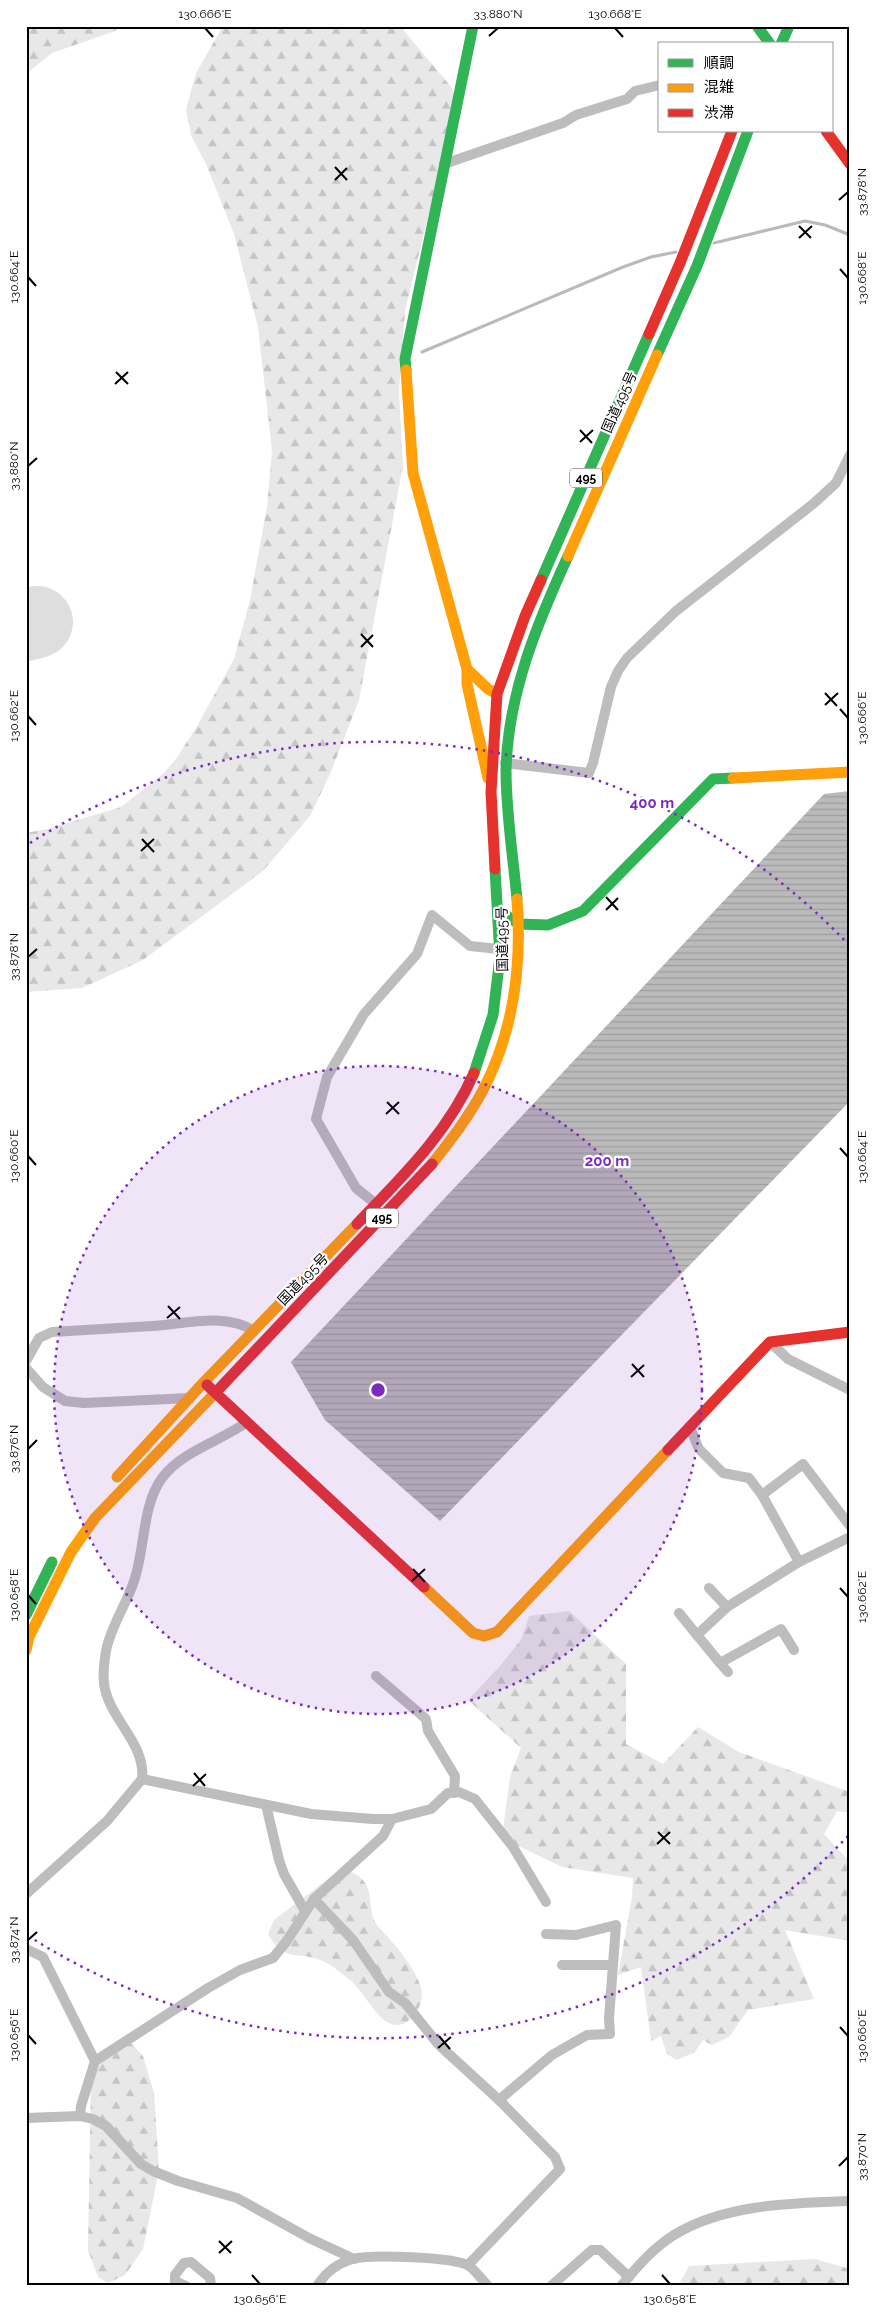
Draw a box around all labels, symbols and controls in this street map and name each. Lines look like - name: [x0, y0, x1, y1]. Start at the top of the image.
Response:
- text: 130.666°E: [178, 7, 232, 21]
- text: 33.880°N: [474, 7, 522, 21]
- text: 130.668°E: [588, 7, 642, 21]
- legend: [658, 42, 834, 132]
- text: 順調: [704, 54, 734, 72]
- text: 混雑: [704, 78, 734, 96]
- text: 渋滞: [704, 104, 734, 122]
- text: 33.878°N: [855, 168, 869, 216]
- text: 130.664°E: [7, 251, 21, 303]
- text: 130.668°E: [855, 251, 869, 305]
- street label: 国道495号: [598, 369, 640, 435]
- text: 33.880°N: [7, 442, 21, 490]
- road number: 495: [570, 468, 602, 488]
- text: 130.662°E: [7, 690, 21, 742]
- text: 130.666°E: [855, 691, 869, 745]
- text: 400 m: [630, 794, 674, 812]
- street label: 国道495号: [493, 906, 511, 972]
- text: 33.878°N: [7, 933, 21, 981]
- text: 130.660°E: [7, 1129, 21, 1183]
- text: 130.664°E: [855, 1131, 869, 1183]
- text: 200 m: [585, 1152, 629, 1170]
- road number: 495: [366, 1208, 398, 1228]
- street label: 国道495号: [275, 1250, 331, 1308]
- centre of rings: [369, 1381, 387, 1399]
- text: 33.876°N: [7, 1425, 21, 1473]
- text: 130.658°E: [7, 1569, 21, 1621]
- text: 130.662°E: [855, 1571, 869, 1623]
- text: 33.874°N: [7, 1917, 21, 1963]
- text: 130.656°E: [7, 2009, 21, 2061]
- text: 130.660°E: [855, 2009, 869, 2063]
- text: 33.870°N: [855, 2133, 869, 2181]
- text: 130.656°E: [234, 2292, 286, 2306]
- text: 130.658°E: [644, 2292, 696, 2306]

